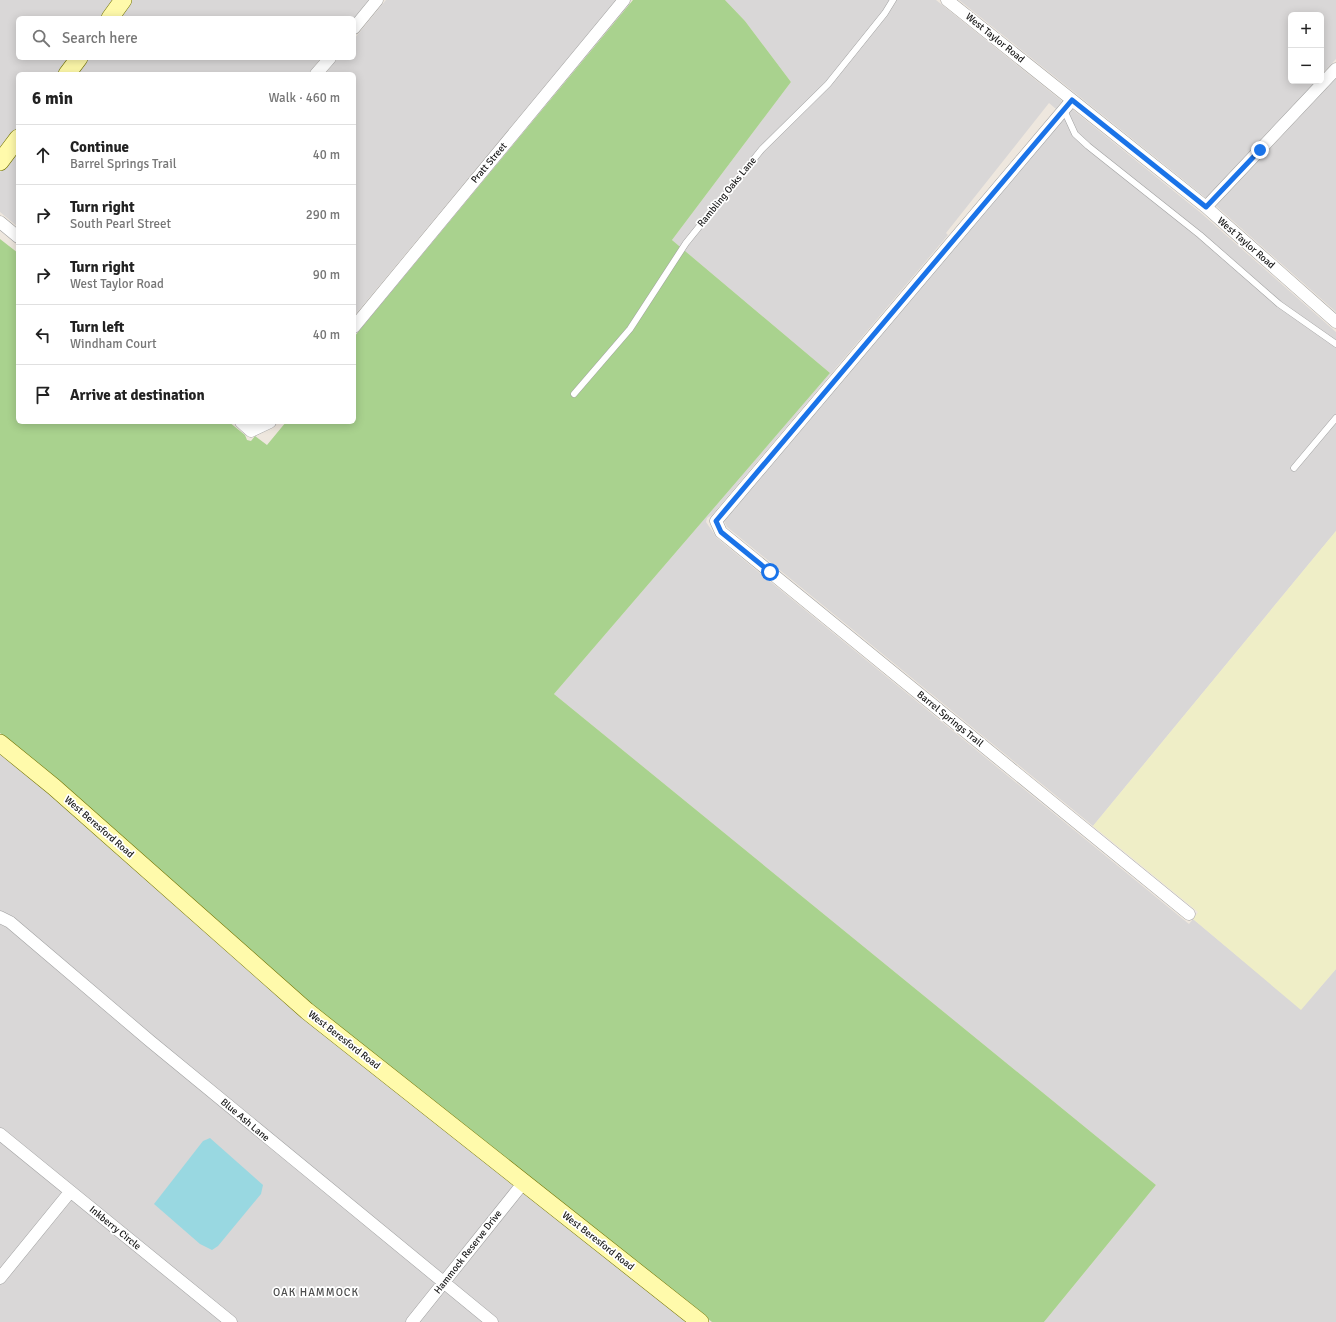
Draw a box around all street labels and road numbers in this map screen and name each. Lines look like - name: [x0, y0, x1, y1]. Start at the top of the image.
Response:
- street label: West Taylor Road: [963, 11, 1027, 65]
- street label: Pratt Street: [469, 140, 510, 186]
- street label: Rambling Oaks Lane: [695, 155, 759, 229]
- street label: West Taylor Road: [1215, 215, 1277, 271]
- street label: Barrel Springs Trail: [914, 689, 986, 749]
- street label: West Beresford Road: [62, 794, 136, 860]
- street label: West Beresford Road: [306, 1008, 382, 1072]
- street label: Blue Ash Lane: [218, 1096, 272, 1144]
- street label: Inkberry Circle: [87, 1204, 143, 1252]
- street label: Hammock Reserve Drive: [432, 1208, 504, 1296]
- street label: West Beresford Road: [560, 1209, 636, 1273]

